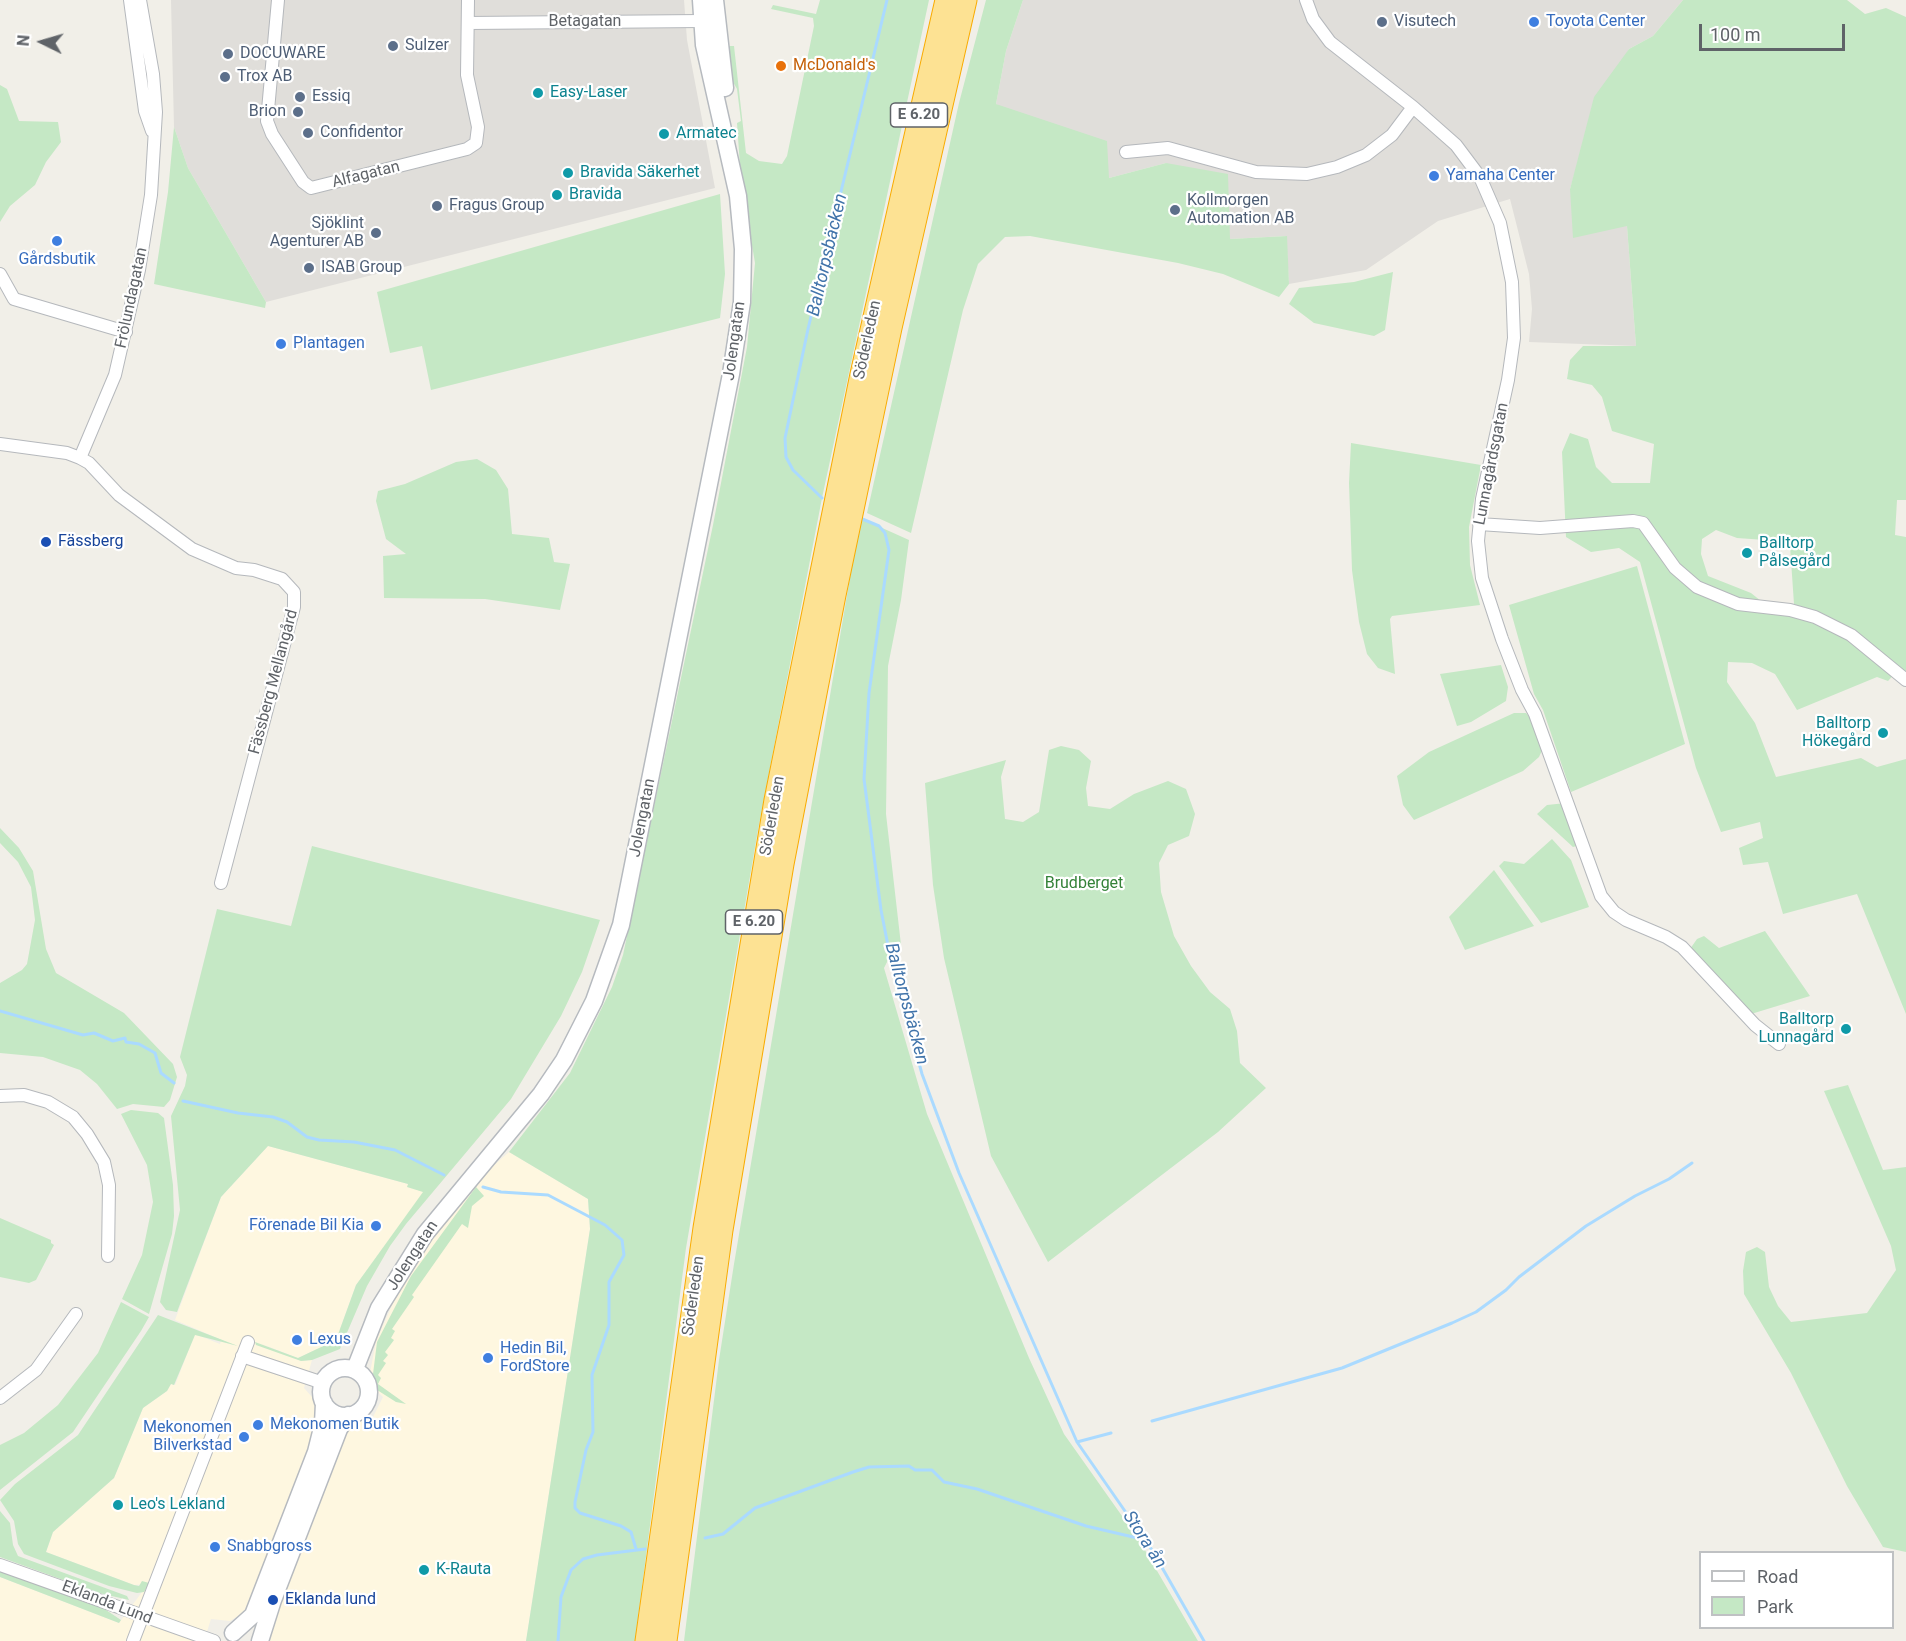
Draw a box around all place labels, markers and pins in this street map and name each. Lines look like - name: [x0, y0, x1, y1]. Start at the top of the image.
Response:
- place label: Visutech: [1394, 12, 1456, 32]
- place label: Toyota Center: [1546, 12, 1645, 32]
- marker: Visutech: [1375, 15, 1389, 29]
- marker: Toyota Center: [1527, 15, 1541, 29]
- place label: Sulzer: [405, 36, 449, 56]
- marker: Sulzer: [386, 39, 400, 53]
- place label: DOCUWARE: [240, 44, 326, 64]
- marker: DOCUWARE: [221, 47, 235, 61]
- place label: McDonald's: [793, 56, 876, 76]
- marker: McDonald's: [774, 59, 788, 73]
- place label: Trox AB: [237, 67, 292, 87]
- marker: Trox AB: [218, 70, 232, 84]
- place label: Easy-Laser: [550, 83, 628, 103]
- marker: Easy-Laser: [531, 86, 545, 100]
- place label: Essiq: [312, 87, 351, 107]
- marker: Essiq: [293, 90, 307, 104]
- place label: Brion: [249, 102, 286, 122]
- marker: Brion: [291, 105, 305, 119]
- place label: Confidentor: [320, 123, 403, 143]
- place label: Armatec: [676, 124, 737, 144]
- marker: Confidentor: [301, 126, 315, 140]
- marker: Armatec: [657, 127, 671, 141]
- place label: Bravida Säkerhet: [580, 163, 700, 183]
- marker: Bravida Säkerhet: [561, 166, 575, 180]
- place label: Yamaha Center: [1446, 166, 1555, 186]
- marker: Yamaha Center: [1427, 169, 1441, 183]
- place label: Bravida: [569, 185, 622, 205]
- marker: Bravida: [550, 188, 564, 202]
- place label: Kollmorgen Automation AB: [1187, 191, 1295, 229]
- place label: Fragus Group: [449, 196, 545, 216]
- marker: Fragus Group: [430, 199, 444, 213]
- marker: Kollmorgen Automation AB: [1168, 203, 1182, 217]
- place label: Sjöklint Agenturer AB: [270, 214, 364, 252]
- marker: Sjöklint Agenturer AB: [369, 226, 383, 240]
- marker: Gårdsbutik: [50, 234, 64, 248]
- place label: Gårdsbutik: [18, 250, 96, 270]
- place label: ISAB Group: [321, 258, 402, 278]
- marker: ISAB Group: [302, 261, 316, 275]
- place label: Plantagen: [293, 334, 365, 354]
- marker: Plantagen: [274, 337, 288, 351]
- place label: Fässberg: [58, 532, 124, 552]
- place label: Balltorp Pålsegård: [1759, 534, 1830, 572]
- marker: Fässberg: [39, 535, 53, 549]
- marker: Balltorp Pålsegård: [1740, 546, 1754, 560]
- place label: Balltorp Hökegård: [1802, 714, 1871, 752]
- marker: Balltorp Hökegård: [1876, 726, 1890, 740]
- place label: Balltorp Lunnagård: [1759, 1010, 1834, 1048]
- marker: Balltorp Lunnagård: [1839, 1022, 1853, 1036]
- place label: Förenade Bil Kia: [249, 1216, 364, 1236]
- marker: Förenade Bil Kia: [369, 1219, 383, 1233]
- place label: Lexus: [309, 1330, 351, 1350]
- marker: Lexus: [290, 1333, 304, 1347]
- place label: Hedin Bil, FordStore: [500, 1339, 570, 1377]
- marker: Hedin Bil, FordStore: [481, 1351, 495, 1365]
- place label: Mekonomen Butik: [270, 1415, 399, 1435]
- place label: Mekonomen Bilverkstad: [143, 1418, 232, 1456]
- marker: Mekonomen Butik: [251, 1418, 265, 1432]
- marker: Mekonomen Bilverkstad: [237, 1430, 251, 1444]
- place label: Leo's Lekland: [130, 1495, 225, 1515]
- marker: Leo's Lekland: [111, 1498, 125, 1512]
- place label: Snabbgross: [227, 1537, 312, 1557]
- marker: Snabbgross: [208, 1540, 222, 1554]
- place label: K-Rauta: [436, 1560, 491, 1580]
- marker: K-Rauta: [417, 1563, 431, 1577]
- place label: Eklanda lund: [285, 1590, 376, 1610]
- marker: Eklanda lund: [266, 1593, 280, 1607]

